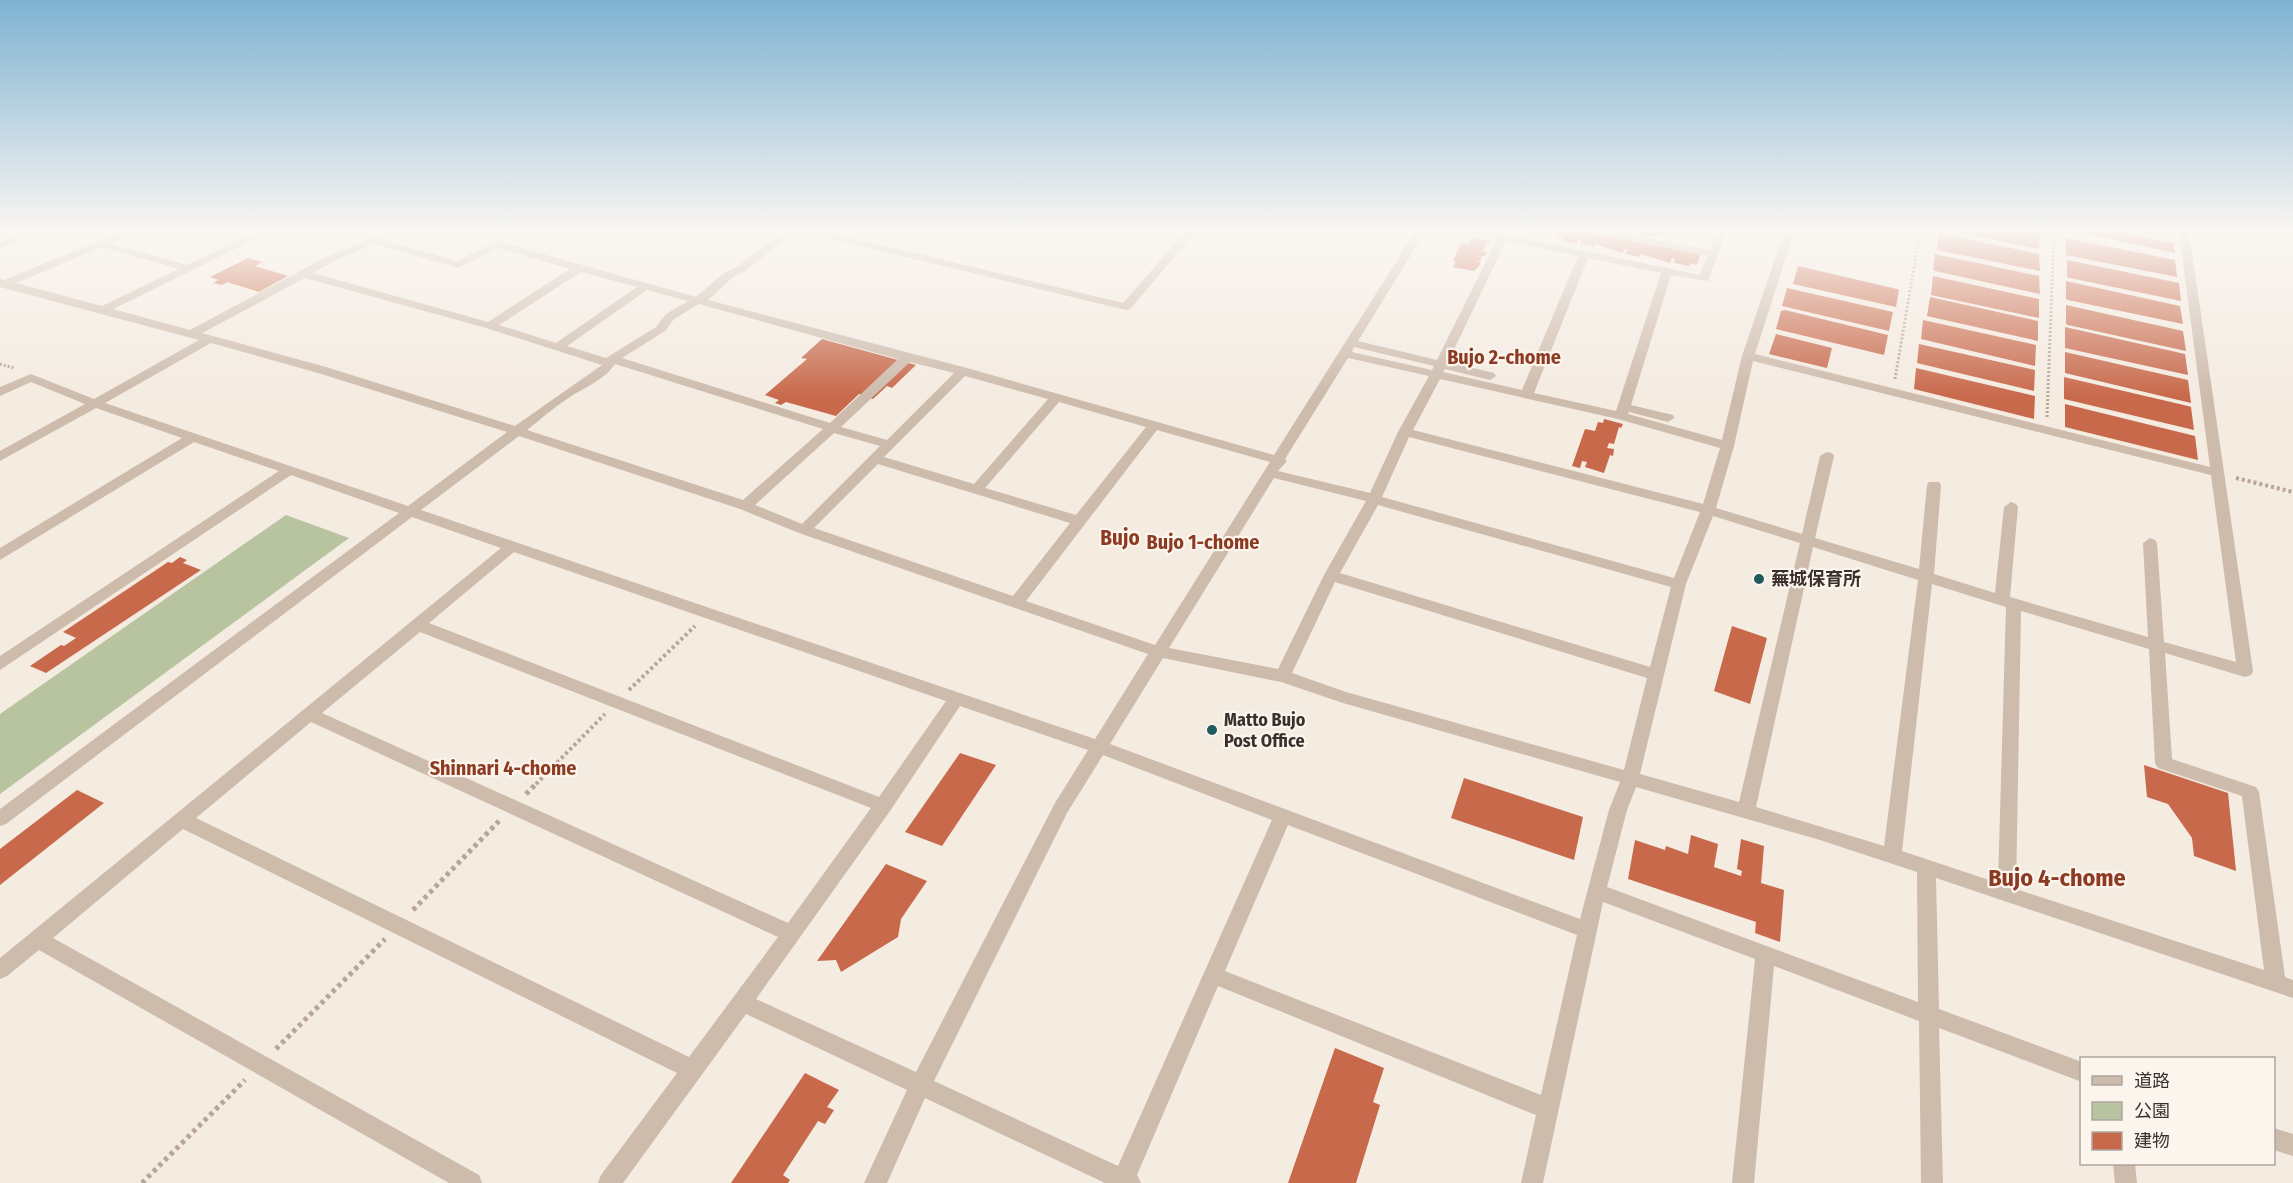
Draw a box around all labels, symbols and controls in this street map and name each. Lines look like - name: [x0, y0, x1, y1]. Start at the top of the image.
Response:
- district label: Bujo 2-chome: [1447, 345, 1561, 369]
- district label: Bujo: [1100, 525, 1140, 551]
- district label: Bujo 1-chome: [1147, 530, 1259, 554]
- place label: 蕪城保育所: [1771, 568, 1861, 590]
- marker: 蕪城保育所: [1752, 572, 1766, 586]
- place label: Matto Bujo Post Office: [1224, 709, 1306, 752]
- marker: Matto Bujo Post Office: [1205, 723, 1219, 737]
- district label: Shinnari 4-chome: [430, 756, 576, 780]
- district label: Bujo 4-chome: [1988, 864, 2126, 892]
- legend: [2080, 1057, 2275, 1165]
- text: 道路: [2134, 1070, 2170, 1092]
- text: 公園: [2134, 1100, 2170, 1122]
- text: 建物: [2134, 1130, 2170, 1152]

